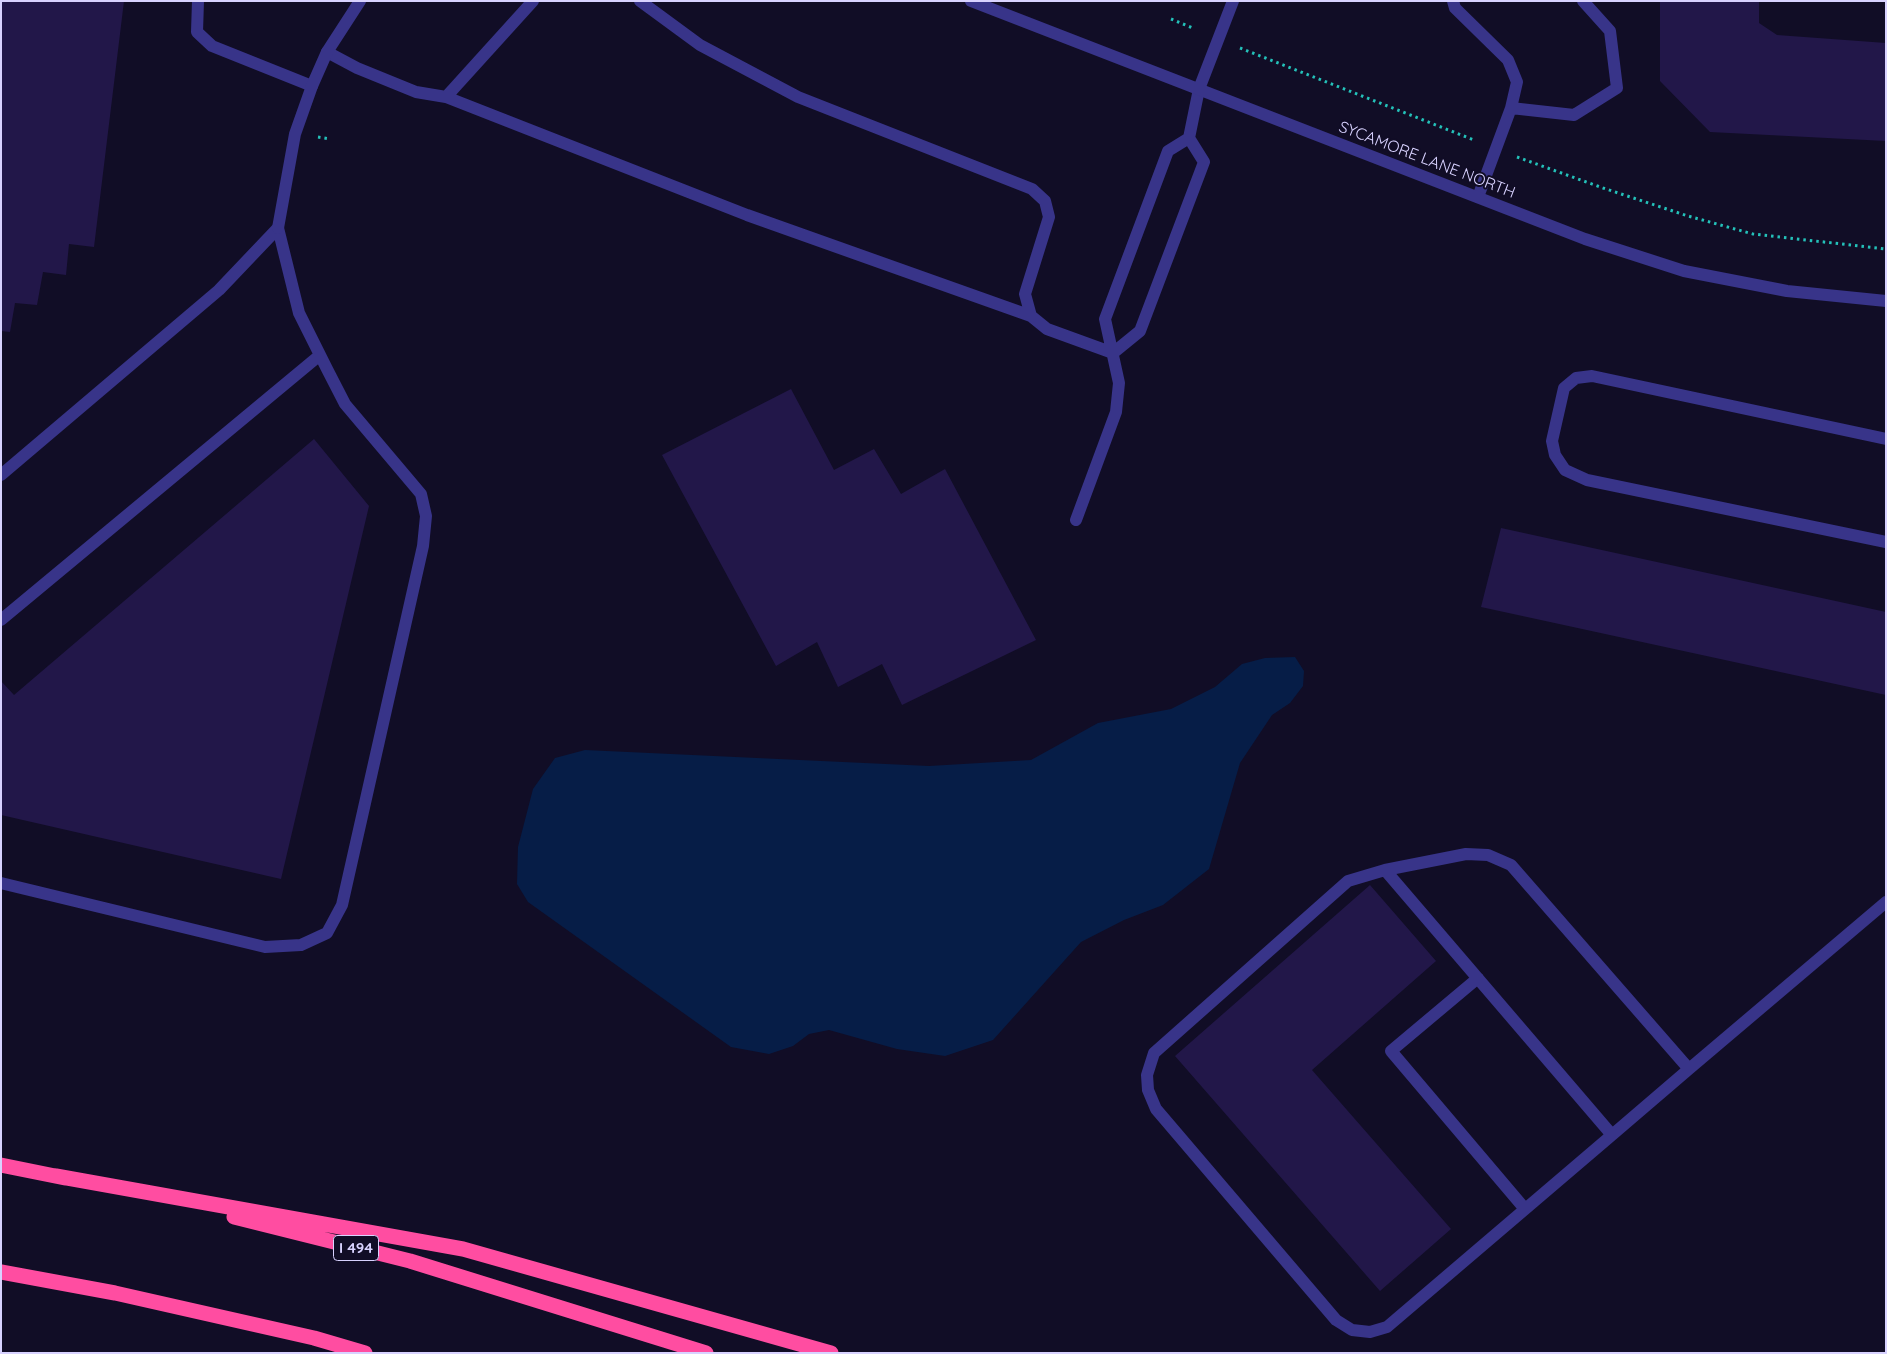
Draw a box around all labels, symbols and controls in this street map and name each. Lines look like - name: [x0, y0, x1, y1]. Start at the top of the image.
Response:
- street label: SYCAMORE LANE NORTH: [1336, 117, 1518, 203]
- road number: I 494: [334, 1236, 378, 1260]

